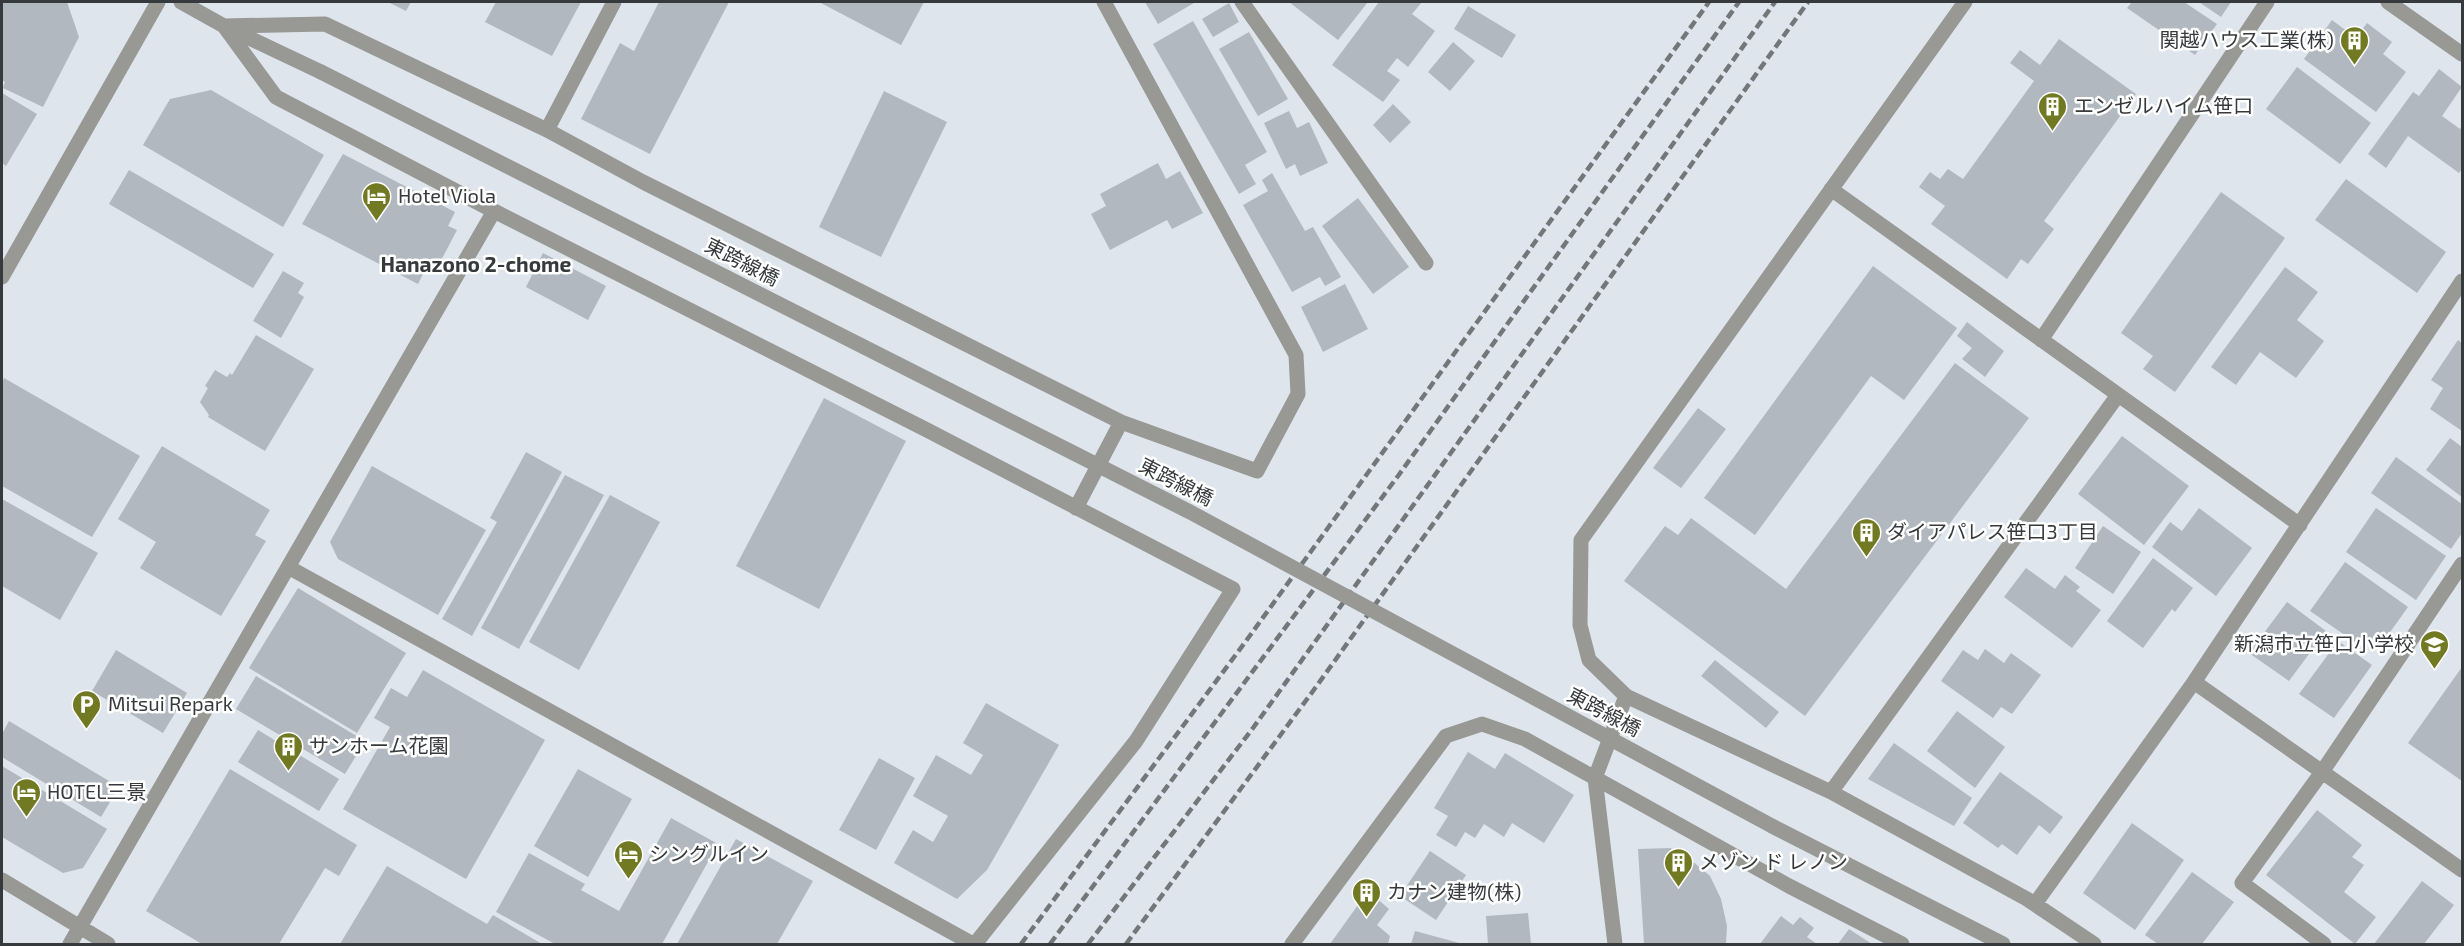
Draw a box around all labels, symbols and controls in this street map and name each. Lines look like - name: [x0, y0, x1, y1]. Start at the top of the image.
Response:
- building icon: 関越ハウス工業(株): [2339, 24, 2371, 66]
- place label: 関越ハウス工業(株): [2160, 27, 2334, 51]
- building icon: エンゼルハイム笹口: [2037, 90, 2069, 132]
- place label: エンゼルハイム笹口: [2074, 93, 2253, 117]
- hotel icon: Hotel Viola: [361, 180, 393, 222]
- place label: Hotel Viola: [398, 183, 496, 207]
- street label: 東跨線橋: [701, 232, 784, 290]
- district label: Hanazono 2-chome: [381, 251, 572, 276]
- street label: 東跨線橋: [1135, 452, 1218, 510]
- building icon: ダイアパレス笹口3丁目: [1850, 516, 1882, 558]
- place label: ダイアパレス笹口3丁目: [1887, 519, 2098, 543]
- school or university icon: 新潟市立笹口小学校: [2419, 628, 2451, 670]
- place label: 新潟市立笹口小学校: [2234, 631, 2414, 655]
- street label: 東跨線橋: [1564, 682, 1645, 740]
- parking icon: Mitsui Repark: [71, 688, 103, 730]
- place label: Mitsui Repark: [108, 691, 233, 715]
- building icon: サンホーム花園: [272, 730, 304, 772]
- place label: サンホーム花園: [309, 733, 448, 757]
- hotel icon: HOTEL三景: [10, 776, 42, 818]
- place label: HOTEL三景: [47, 779, 147, 803]
- hotel icon: シングルイン: [612, 838, 644, 880]
- place label: シングルイン: [649, 841, 769, 865]
- building icon: メゾン ド レノン: [1662, 846, 1694, 888]
- place label: メゾン ド レノン: [1699, 849, 1848, 873]
- building icon: カナン建物(株): [1350, 876, 1382, 918]
- place label: カナン建物(株): [1387, 879, 1521, 903]

